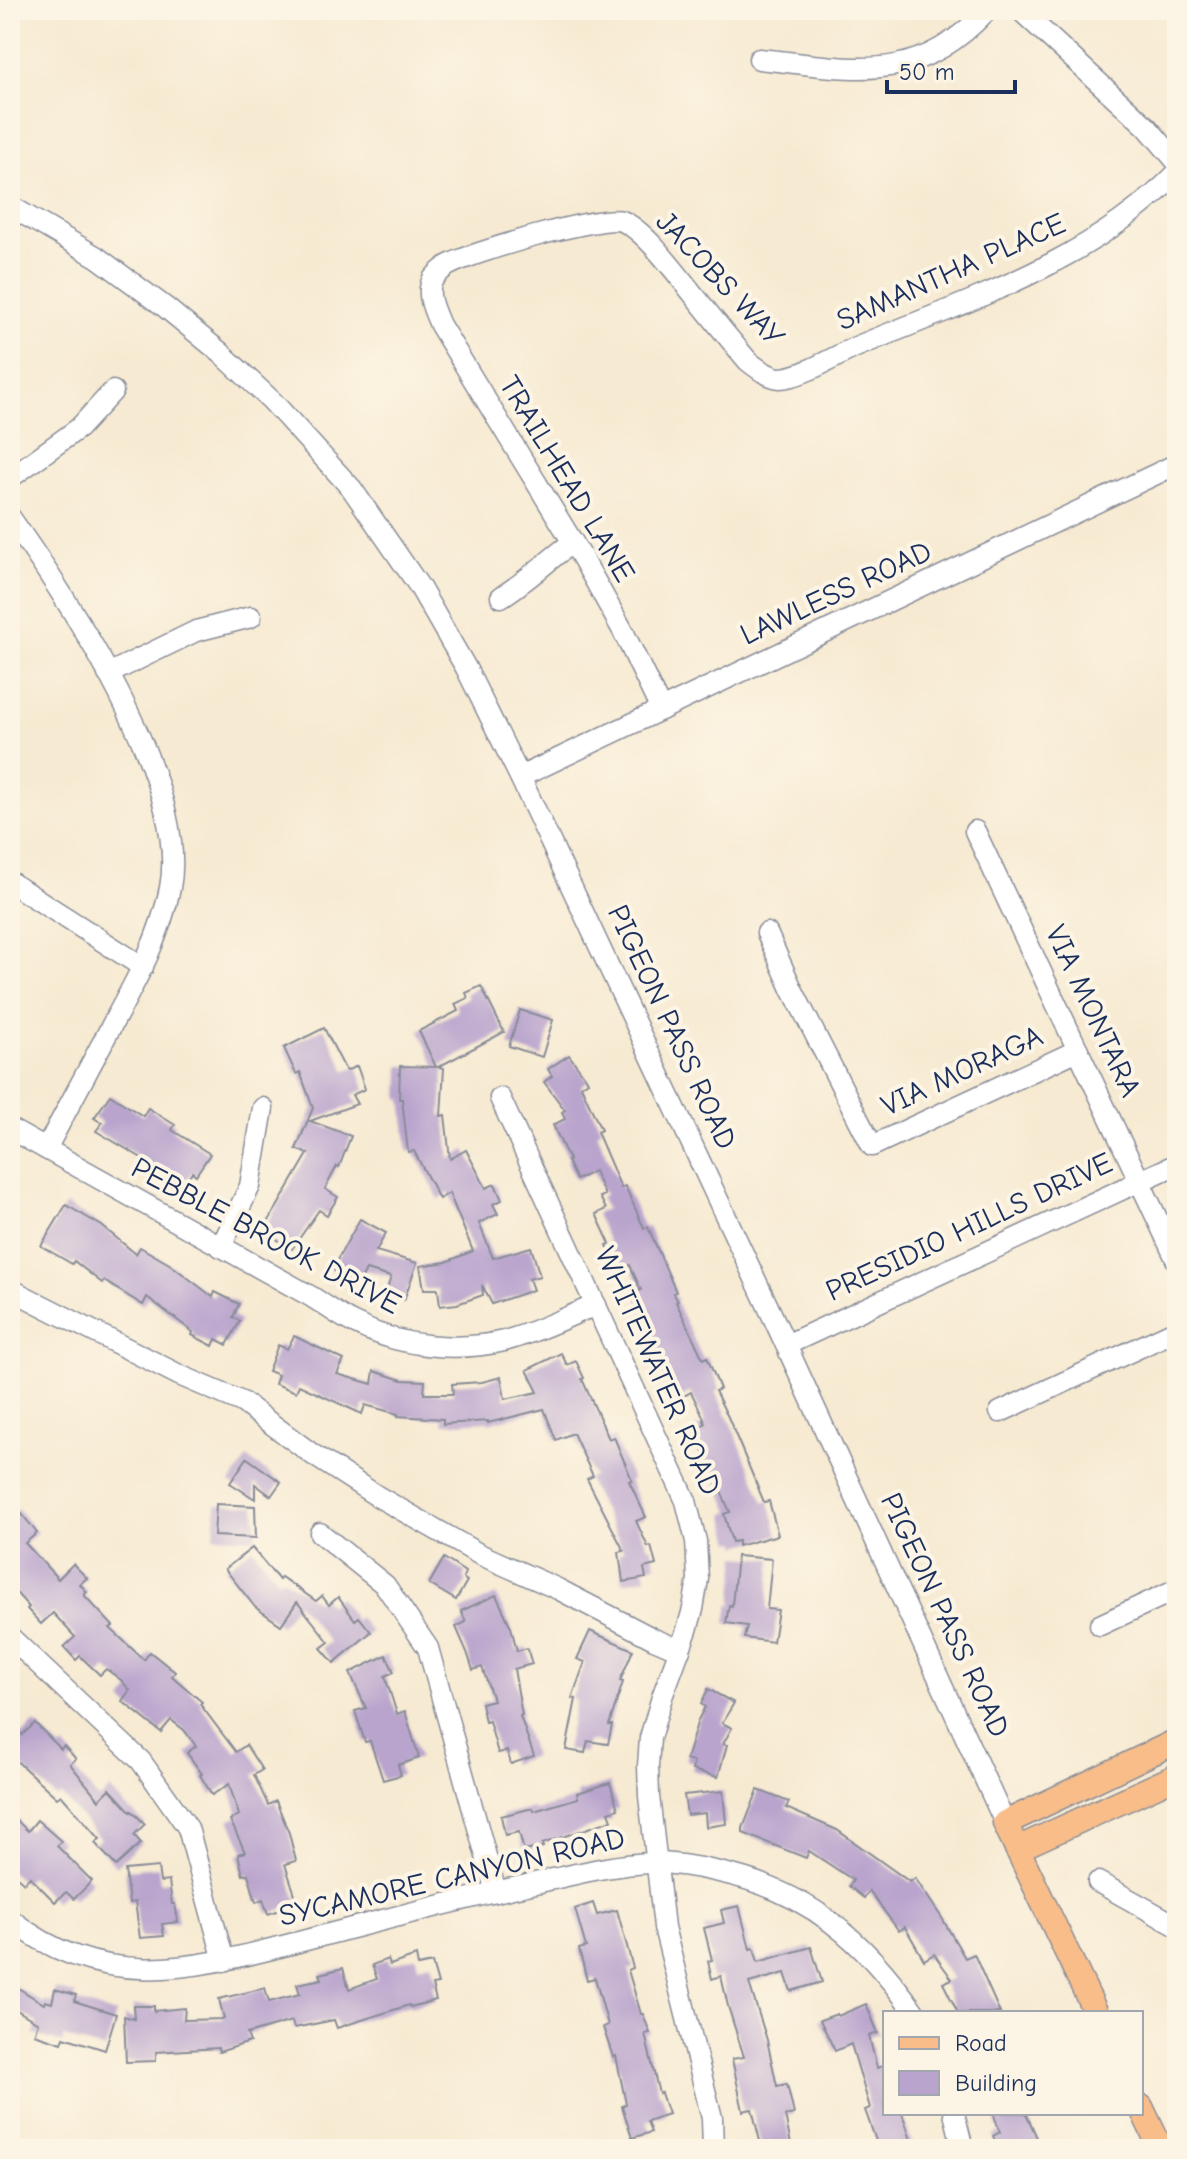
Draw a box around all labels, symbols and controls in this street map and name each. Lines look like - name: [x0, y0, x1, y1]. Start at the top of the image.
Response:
- scale bar: [887, 44, 1015, 94]
- text: 50 m: [899, 58, 955, 86]
- street label: JACOBS WAY: [649, 204, 792, 354]
- street label: SAMANTHA PLACE: [831, 206, 1071, 338]
- street label: TRAILHEAD LANE: [492, 370, 642, 588]
- street label: LAWLESS ROAD: [735, 533, 937, 653]
- street label: PIGEON PASS ROAD: [600, 899, 744, 1155]
- street label: VIA MONTARA: [1038, 920, 1148, 1102]
- street label: VIA MORAGA: [876, 1018, 1048, 1124]
- street label: PRESIDIO HILLS DRIVE: [820, 1145, 1118, 1309]
- street label: PEBBLE BROOK DRIVE: [125, 1150, 407, 1322]
- street label: WHITEWATER ROAD: [588, 1241, 728, 1501]
- street label: PIGEON PASS ROAD: [873, 1487, 1017, 1743]
- street label: SYCAMORE CANYON ROAD: [276, 1820, 628, 1934]
- legend: [883, 2011, 1143, 2115]
- text: Road: [955, 2029, 1007, 2057]
- text: Building: [955, 2069, 1037, 2097]

